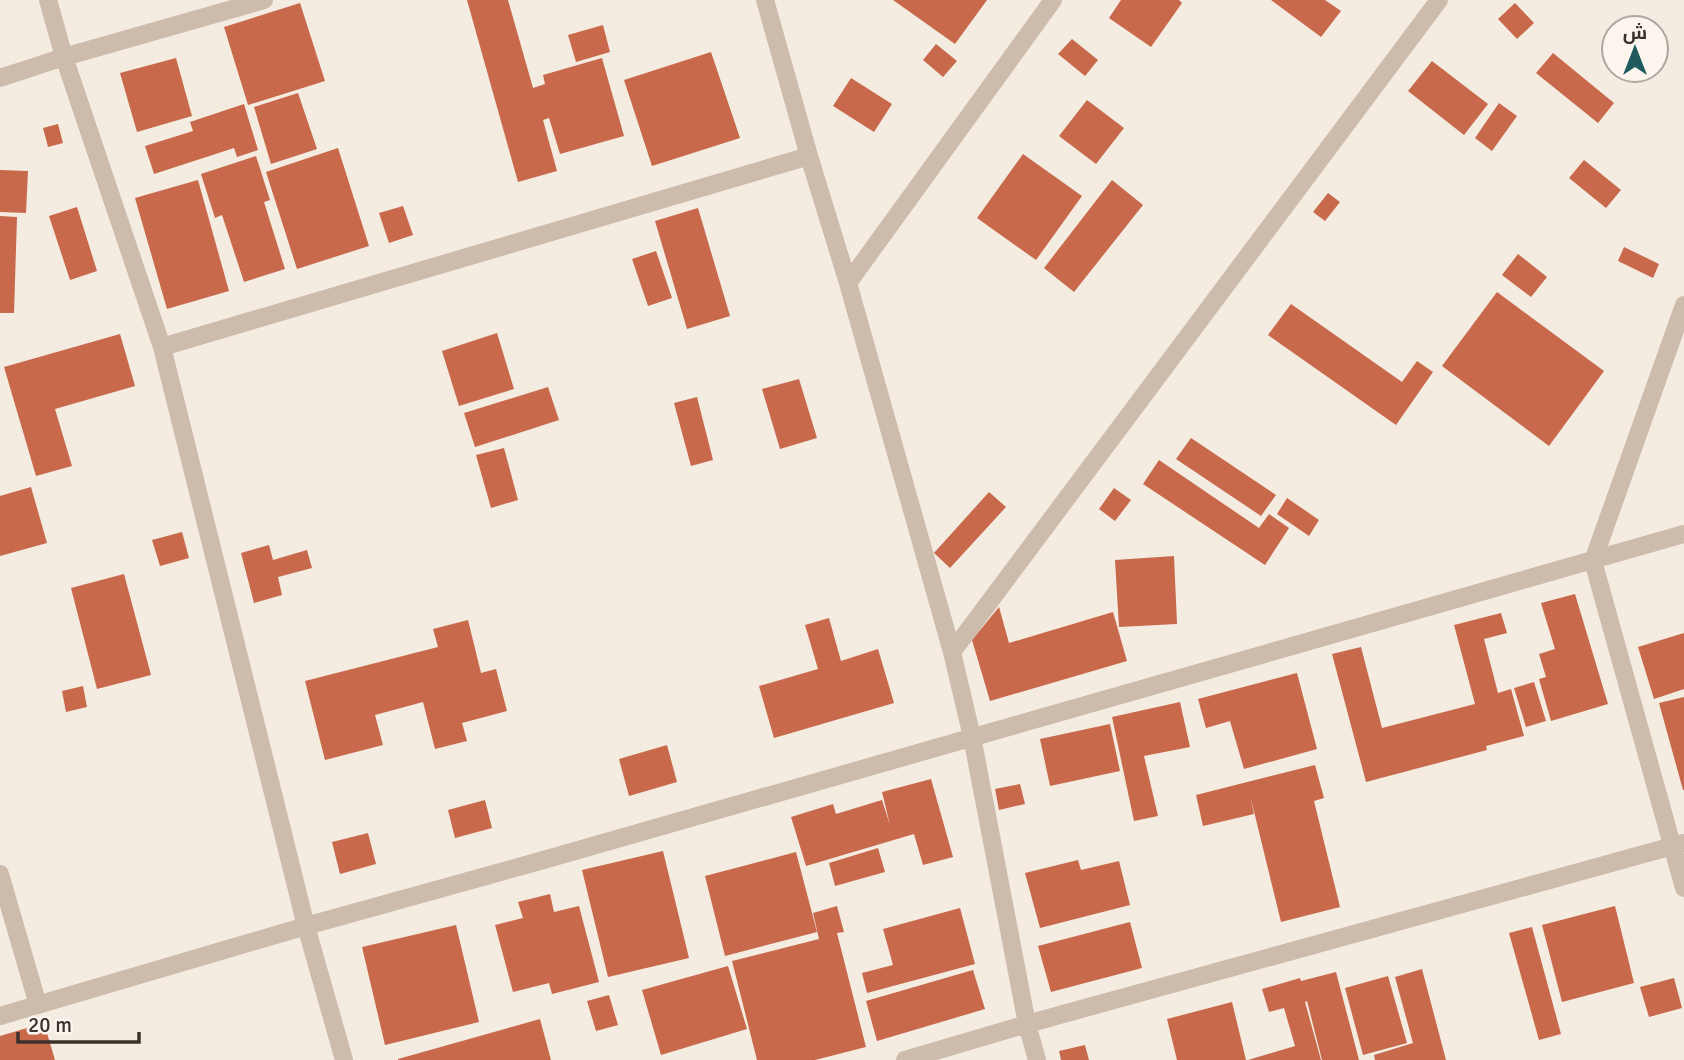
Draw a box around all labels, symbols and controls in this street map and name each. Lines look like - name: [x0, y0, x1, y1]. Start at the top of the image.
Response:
- north arrow: [1600, 14, 1670, 84]
- text: ش: [1623, 21, 1647, 45]
- scale bar: [18, 1000, 138, 1044]
- text: 20 m: [28, 1012, 72, 1038]

